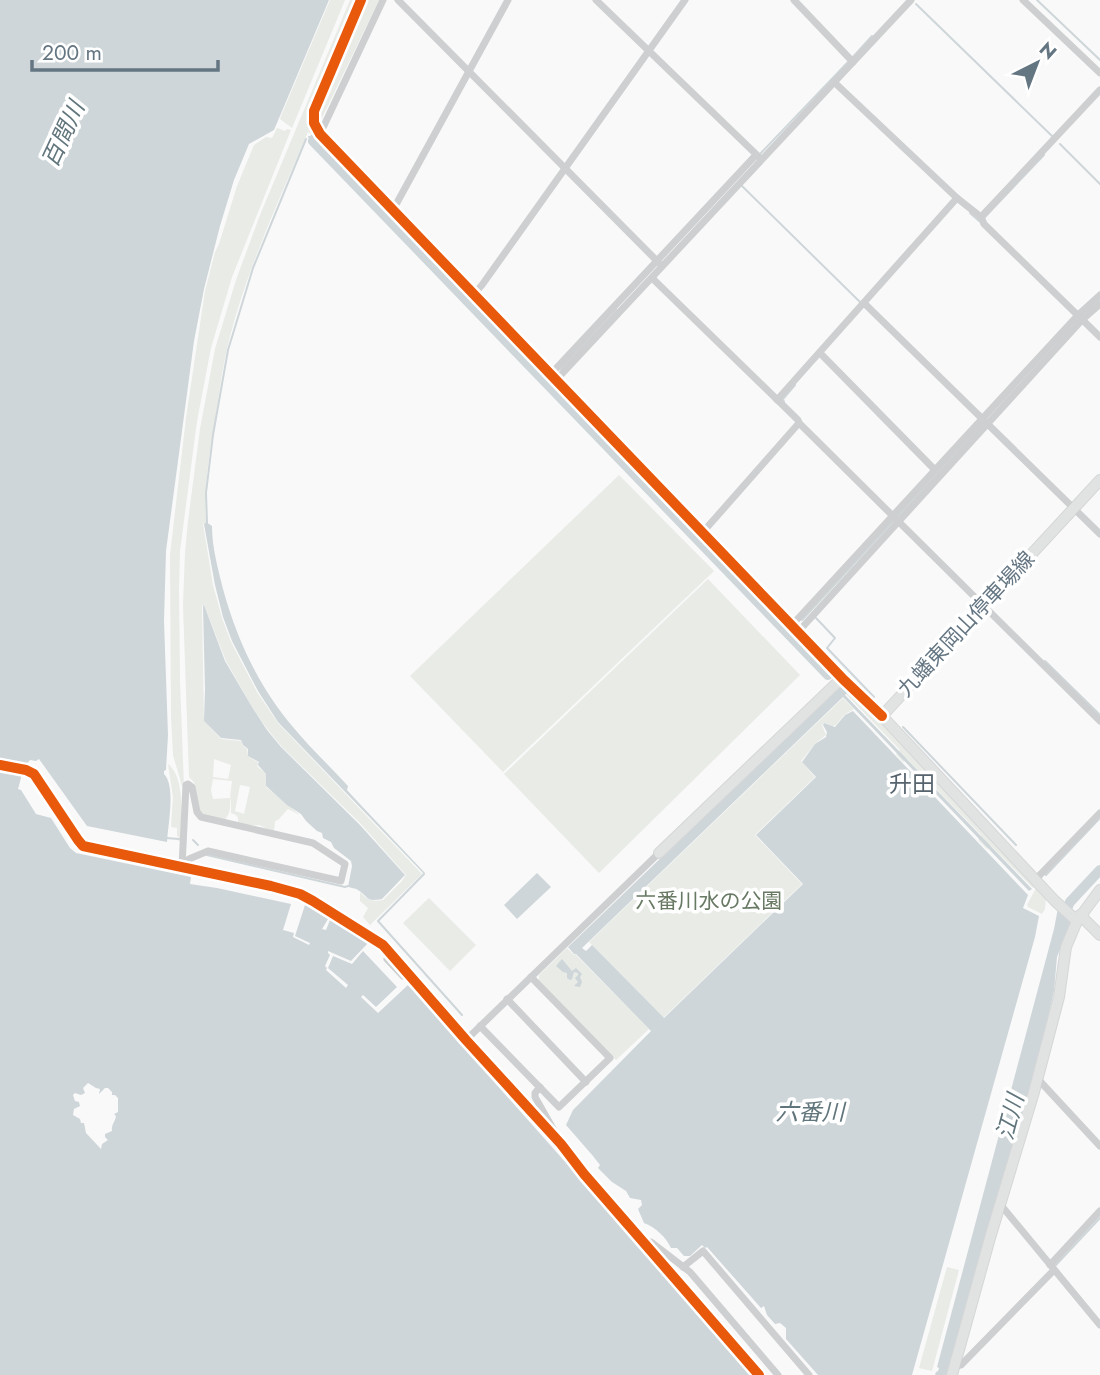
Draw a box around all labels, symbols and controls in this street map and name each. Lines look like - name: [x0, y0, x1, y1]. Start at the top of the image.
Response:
- scale bar: [32, 28, 217, 72]
- north arrow: [1002, 28, 1072, 98]
- text: N: [1033, 36, 1063, 66]
- text: 200 m: [42, 38, 102, 68]
- water label: 百間川: [33, 93, 94, 172]
- street label: 九蟠東岡山停車場線: [891, 545, 1041, 703]
- district label: 升田: [889, 767, 935, 801]
- park label: 六番川水の公園: [636, 886, 783, 916]
- water label: 江川: [988, 1087, 1033, 1144]
- water label: 六番川: [776, 1095, 848, 1129]

